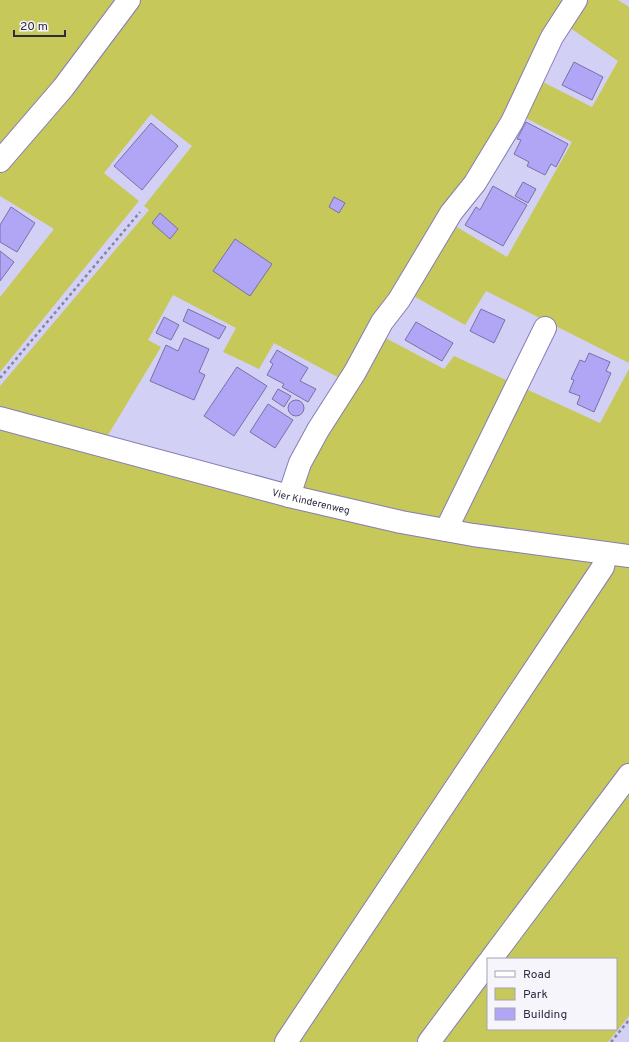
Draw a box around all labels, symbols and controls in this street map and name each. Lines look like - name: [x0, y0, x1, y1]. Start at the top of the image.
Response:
- scale bar: [14, 12, 65, 38]
- text: 20 m: [20, 19, 48, 35]
- street label: Vier Kinderenweg: [270, 487, 351, 518]
- legend: [487, 958, 617, 1030]
- text: Road: [523, 967, 551, 983]
- text: Park: [523, 987, 548, 1003]
- text: Building: [523, 1007, 567, 1023]

